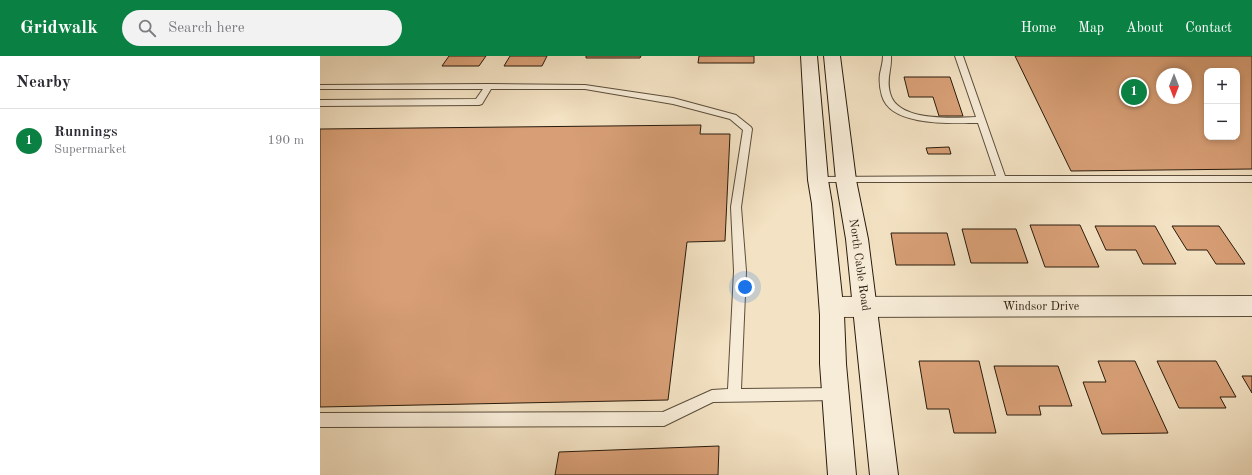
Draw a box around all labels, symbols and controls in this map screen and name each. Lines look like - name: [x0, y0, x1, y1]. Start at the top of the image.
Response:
- search box: [122, 10, 402, 46]
- icon: search: [136, 17, 158, 39]
- text: Gridwalk: [20, 19, 98, 38]
- text: Search here: [168, 21, 245, 36]
- text: Home: [1021, 21, 1056, 35]
- text: Map: [1078, 21, 1104, 35]
- text: About: [1126, 21, 1163, 35]
- text: Contact: [1185, 21, 1232, 35]
- north arrow: [1156, 68, 1192, 104]
- map controls: [1204, 68, 1240, 140]
- button: +: [1204, 68, 1240, 104]
- text: Nearby: [16, 74, 71, 91]
- pin: 1: [1121, 77, 1147, 107]
- button: −: [1204, 104, 1240, 140]
- text: Runnings: [54, 125, 117, 140]
- text: 1: [25, 134, 33, 147]
- text: 190 m: [267, 134, 304, 147]
- text: Supermarket: [54, 143, 126, 156]
- street label: North Cable Road: [847, 218, 871, 312]
- your location: [735, 277, 755, 297]
- street label: Windsor Drive: [1003, 301, 1080, 313]

